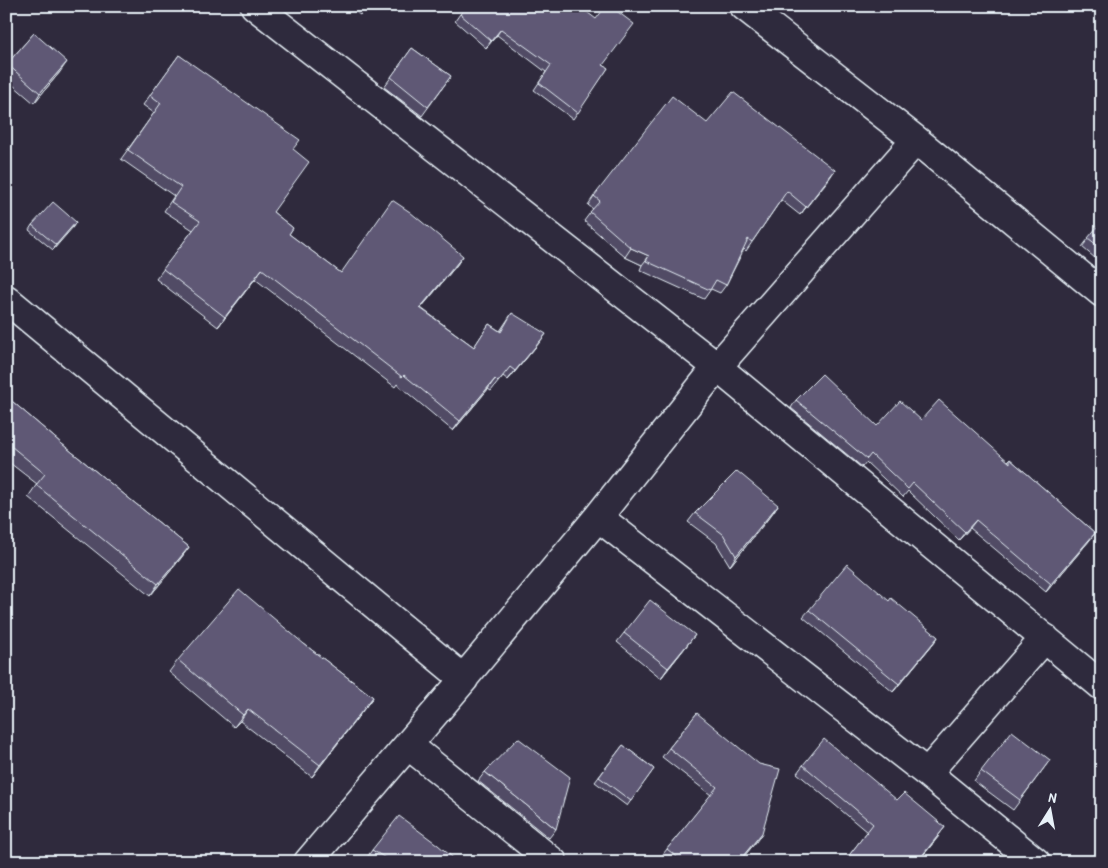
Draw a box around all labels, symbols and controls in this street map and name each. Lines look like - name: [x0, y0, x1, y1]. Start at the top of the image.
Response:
- north arrow: [1026, 786, 1076, 836]
- text: N: [1047, 787, 1059, 807]

